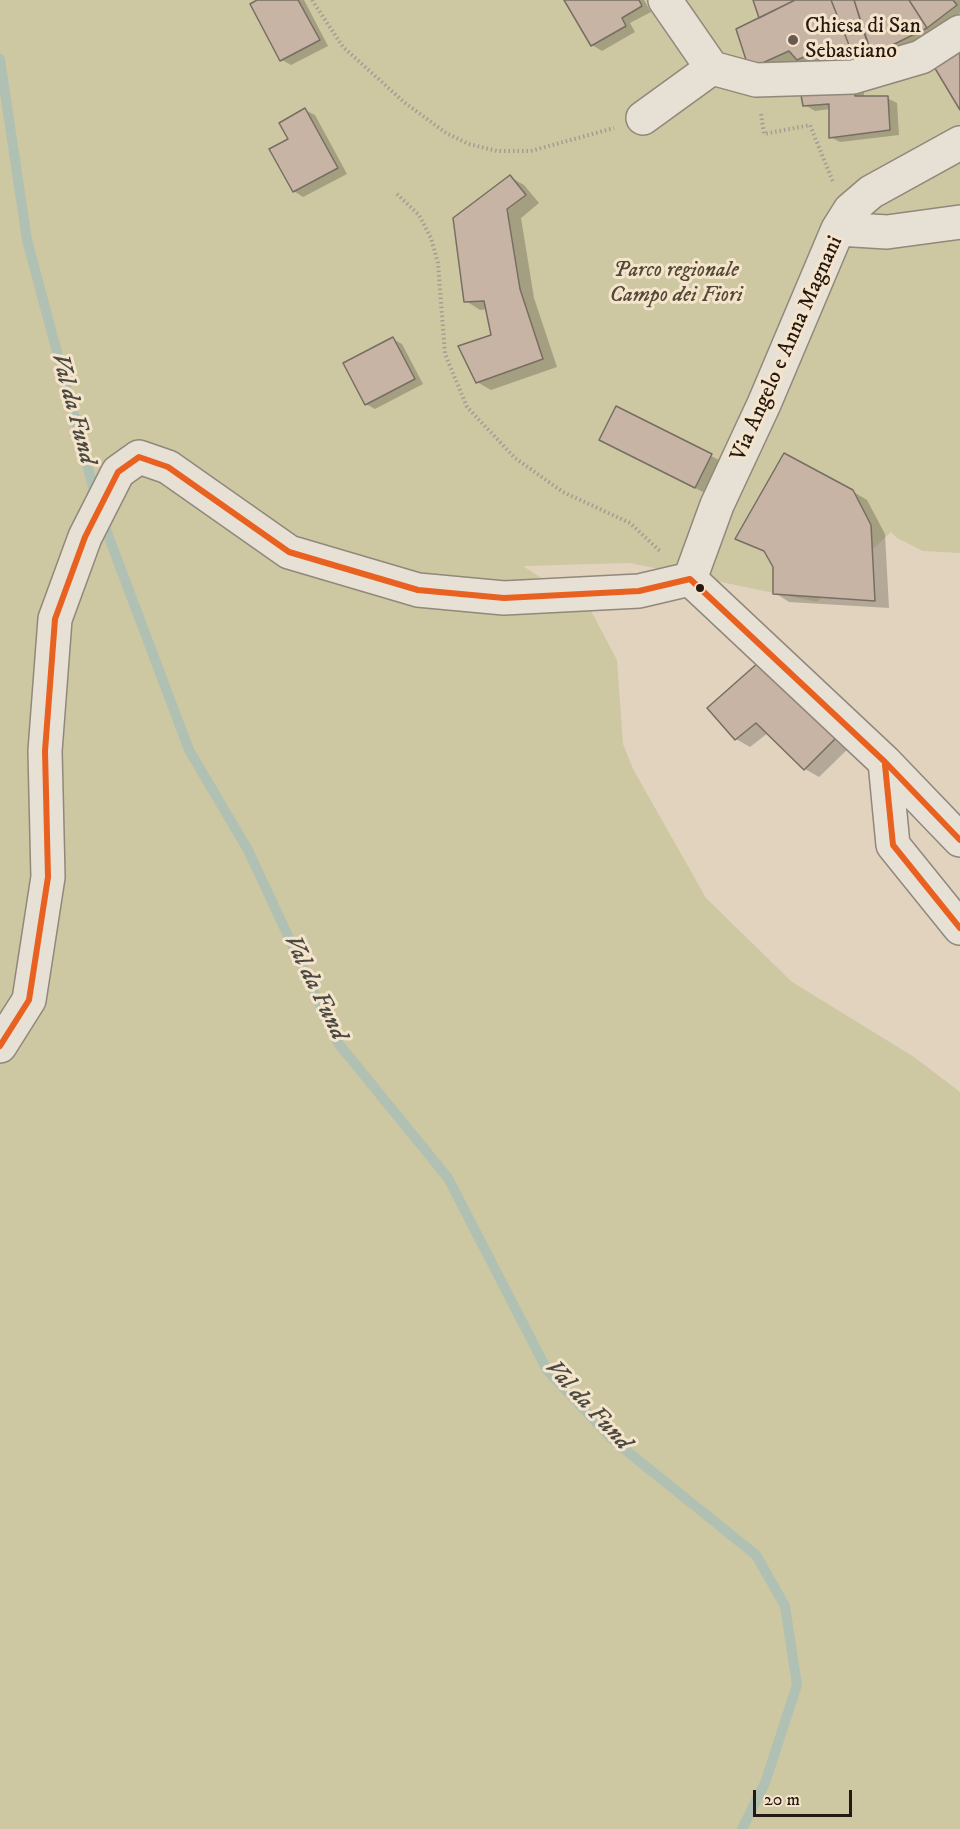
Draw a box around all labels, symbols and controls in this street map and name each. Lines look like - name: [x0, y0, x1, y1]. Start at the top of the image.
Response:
- place label: Chiesa di San Sebastiano: [805, 14, 921, 66]
- marker: Chiesa di San Sebastiano: [786, 33, 800, 47]
- street label: Via Angelo e Anna Magnani: [726, 232, 850, 466]
- park label: Parco regionale Campo dei Fiori: [609, 258, 743, 310]
- water label: Val da Fund: [43, 351, 101, 467]
- unlabelled marker: [694, 582, 706, 594]
- water label: Val da Fund: [276, 931, 352, 1045]
- water label: Val da Fund: [538, 1355, 636, 1457]
- scale bar: [756, 1778, 855, 1816]
- text: 20 m: [764, 1789, 800, 1811]

